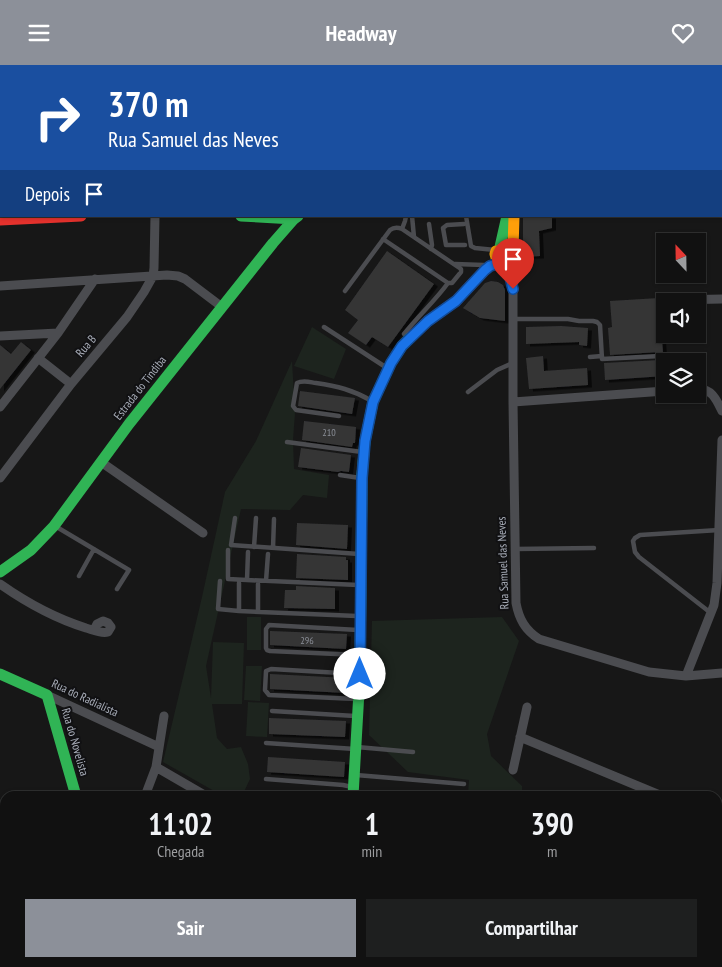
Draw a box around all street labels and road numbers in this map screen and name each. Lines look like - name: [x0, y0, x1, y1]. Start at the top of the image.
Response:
- street label: Rua B: [72, 331, 99, 360]
- street label: Estrada do Tindiba: [110, 353, 169, 423]
- street label: Rua Samuel das Neves: [493, 516, 512, 610]
- street label: Rua do Radialista: [49, 676, 121, 720]
- street label: Rua do Novelista: [59, 706, 92, 778]

